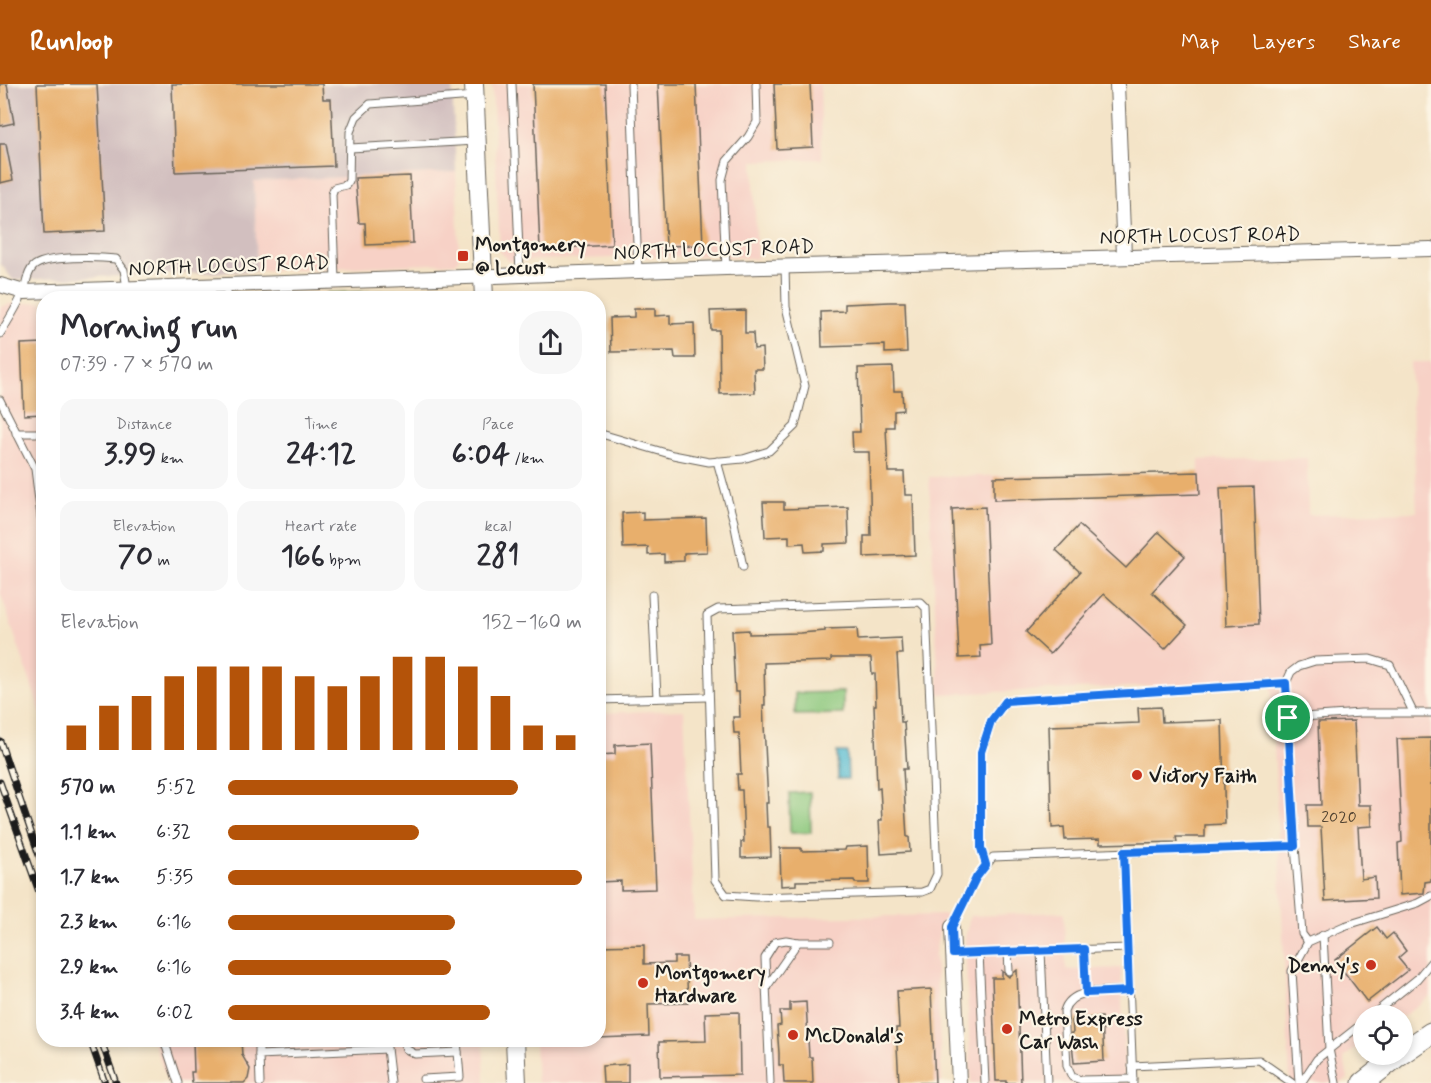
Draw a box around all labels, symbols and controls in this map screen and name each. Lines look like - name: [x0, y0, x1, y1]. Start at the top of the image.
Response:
- text: Runloop: [30, 24, 114, 61]
- text: Map: [1181, 28, 1219, 56]
- text: Layers: [1252, 28, 1315, 56]
- text: Share: [1348, 28, 1401, 56]
- street label: NORTH LOCUST ROAD: [1099, 221, 1301, 252]
- place label: Montgomery @ Locust: [475, 232, 586, 282]
- street label: NORTH LOCUST ROAD: [613, 234, 815, 267]
- marker: Montgomery @ Locust: [456, 249, 470, 263]
- street label: NORTH LOCUST ROAD: [128, 250, 330, 283]
- text: Morning run: [60, 306, 238, 350]
- button: share: [519, 311, 582, 374]
- text: 07:39 · 7 × 570 m: [60, 351, 214, 378]
- text: Distance: [116, 414, 172, 435]
- text: Time: [304, 414, 338, 435]
- text: Pace: [482, 414, 514, 435]
- text: 3.99: [104, 435, 156, 474]
- text: 24:12: [286, 435, 356, 474]
- text: 6:04: [452, 435, 510, 474]
- text: km: [156, 448, 184, 469]
- text: /km: [510, 448, 545, 469]
- text: Elevation: [113, 516, 176, 537]
- text: Heart rate: [285, 516, 357, 537]
- text: kcal: [485, 516, 511, 537]
- text: 70: [118, 537, 153, 576]
- text: 166: [281, 537, 325, 576]
- text: 281: [477, 537, 519, 576]
- text: m: [153, 550, 170, 571]
- text: bpm: [325, 550, 361, 571]
- text: Elevation: [60, 609, 139, 636]
- text: 152–160 m: [482, 609, 582, 636]
- pin: [1262, 692, 1313, 743]
- icon: arrive: [1271, 701, 1304, 734]
- place label: Victory Faith: [1149, 763, 1257, 790]
- marker: Victory Faith: [1130, 768, 1144, 782]
- text: 570 m: [60, 774, 115, 801]
- text: 5:52: [156, 774, 196, 801]
- house number: 2020: [1321, 807, 1357, 828]
- text: 1.1 km: [60, 819, 117, 846]
- text: 6:32: [156, 819, 191, 846]
- text: 1.7 km: [60, 864, 120, 891]
- text: 5:35: [156, 864, 193, 891]
- text: 2.3 km: [60, 909, 118, 936]
- text: 6:16: [156, 909, 192, 936]
- place label: Denny's: [1287, 953, 1359, 980]
- text: 2.9 km: [60, 954, 118, 981]
- text: 6:16: [156, 954, 192, 981]
- marker: Denny's: [1364, 958, 1378, 972]
- place label: Montgomery Hardware: [655, 960, 766, 1010]
- marker: Montgomery Hardware: [636, 976, 650, 990]
- text: 3.4 km: [60, 999, 119, 1026]
- text: 6:02: [156, 999, 193, 1026]
- map controls: [1353, 1005, 1413, 1065]
- button: locate: [1353, 1005, 1413, 1065]
- place label: Metro Express Car Wash: [1019, 1006, 1143, 1056]
- marker: Metro Express Car Wash: [1000, 1022, 1014, 1036]
- place label: McDonald's: [805, 1023, 903, 1050]
- marker: McDonald's: [786, 1028, 800, 1042]

